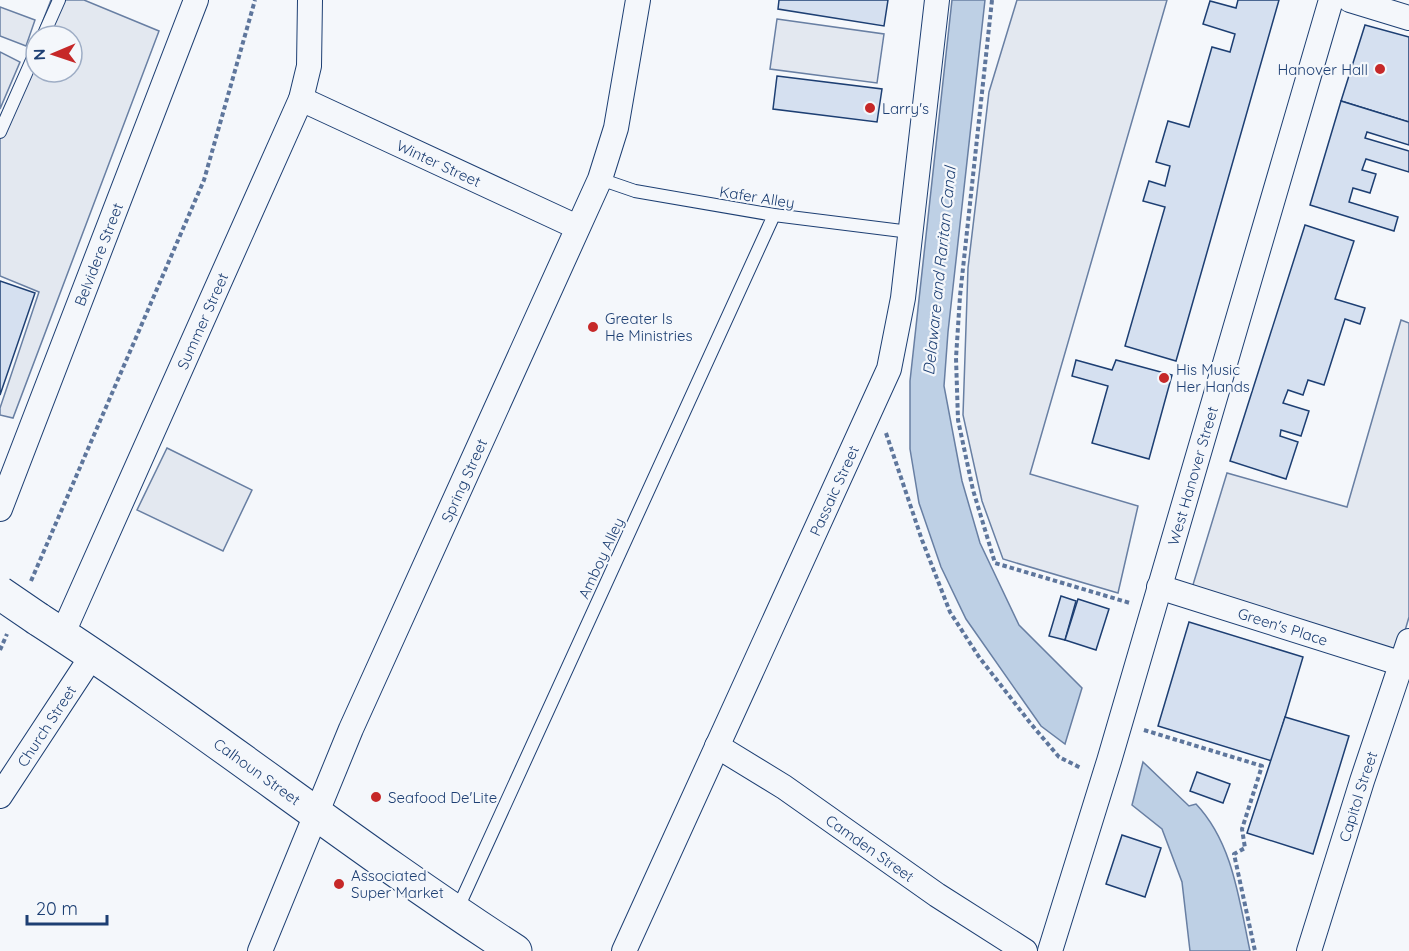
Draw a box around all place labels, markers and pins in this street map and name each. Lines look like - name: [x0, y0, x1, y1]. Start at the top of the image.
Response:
- place label: Hanover Hall: [1277, 60, 1368, 79]
- marker: Hanover Hall: [1373, 62, 1387, 76]
- place label: Larry's: [882, 99, 929, 118]
- marker: Larry's: [863, 101, 877, 115]
- place label: Greater Is He Ministries: [605, 309, 692, 345]
- marker: Greater Is He Ministries: [586, 320, 600, 334]
- place label: His Music Her Hands: [1176, 360, 1250, 396]
- marker: His Music Her Hands: [1157, 371, 1171, 385]
- place label: Seafood De'Lite: [388, 788, 497, 807]
- marker: Seafood De'Lite: [369, 790, 383, 804]
- place label: Associated Super Market: [351, 866, 444, 902]
- marker: Associated Super Market: [332, 877, 346, 891]

